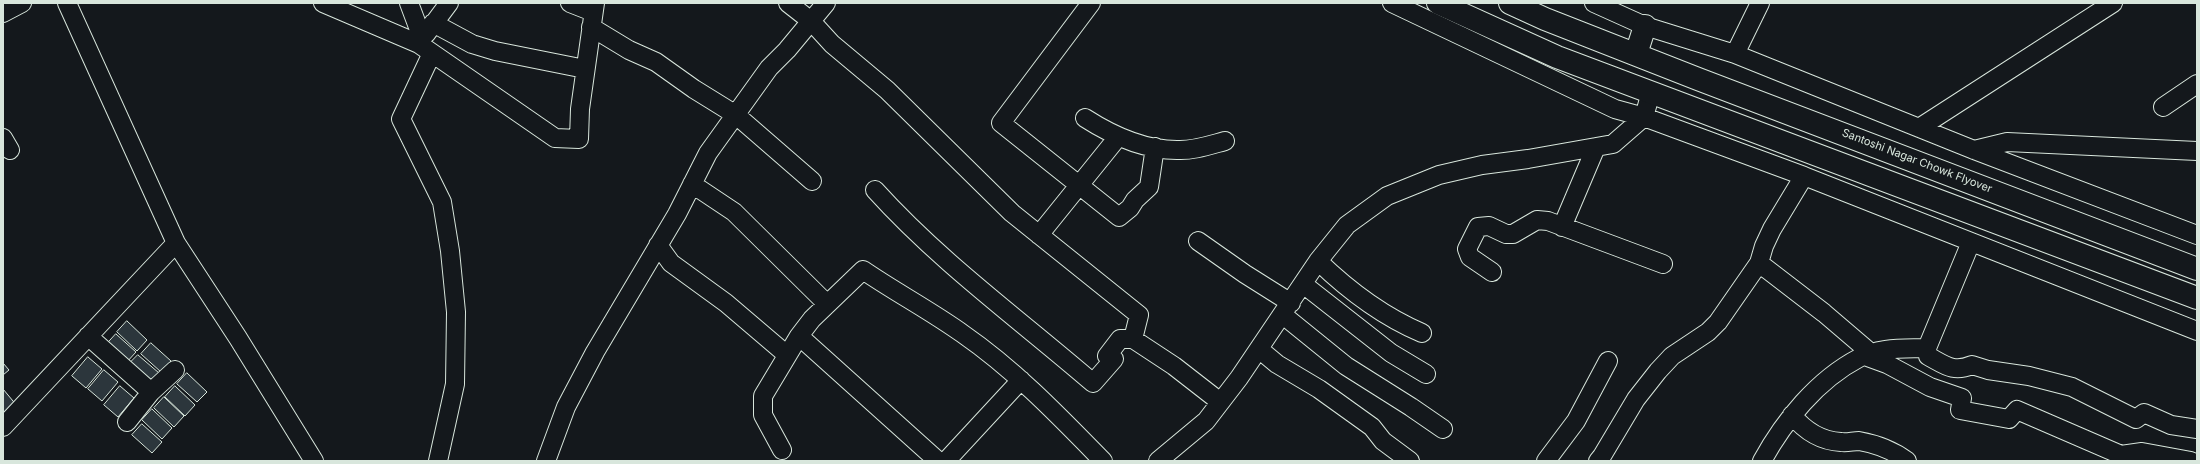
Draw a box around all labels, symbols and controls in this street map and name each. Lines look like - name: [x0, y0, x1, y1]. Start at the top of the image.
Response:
- street label: Santoshi Nagar Chowk Flyover: [1840, 126, 1994, 196]

